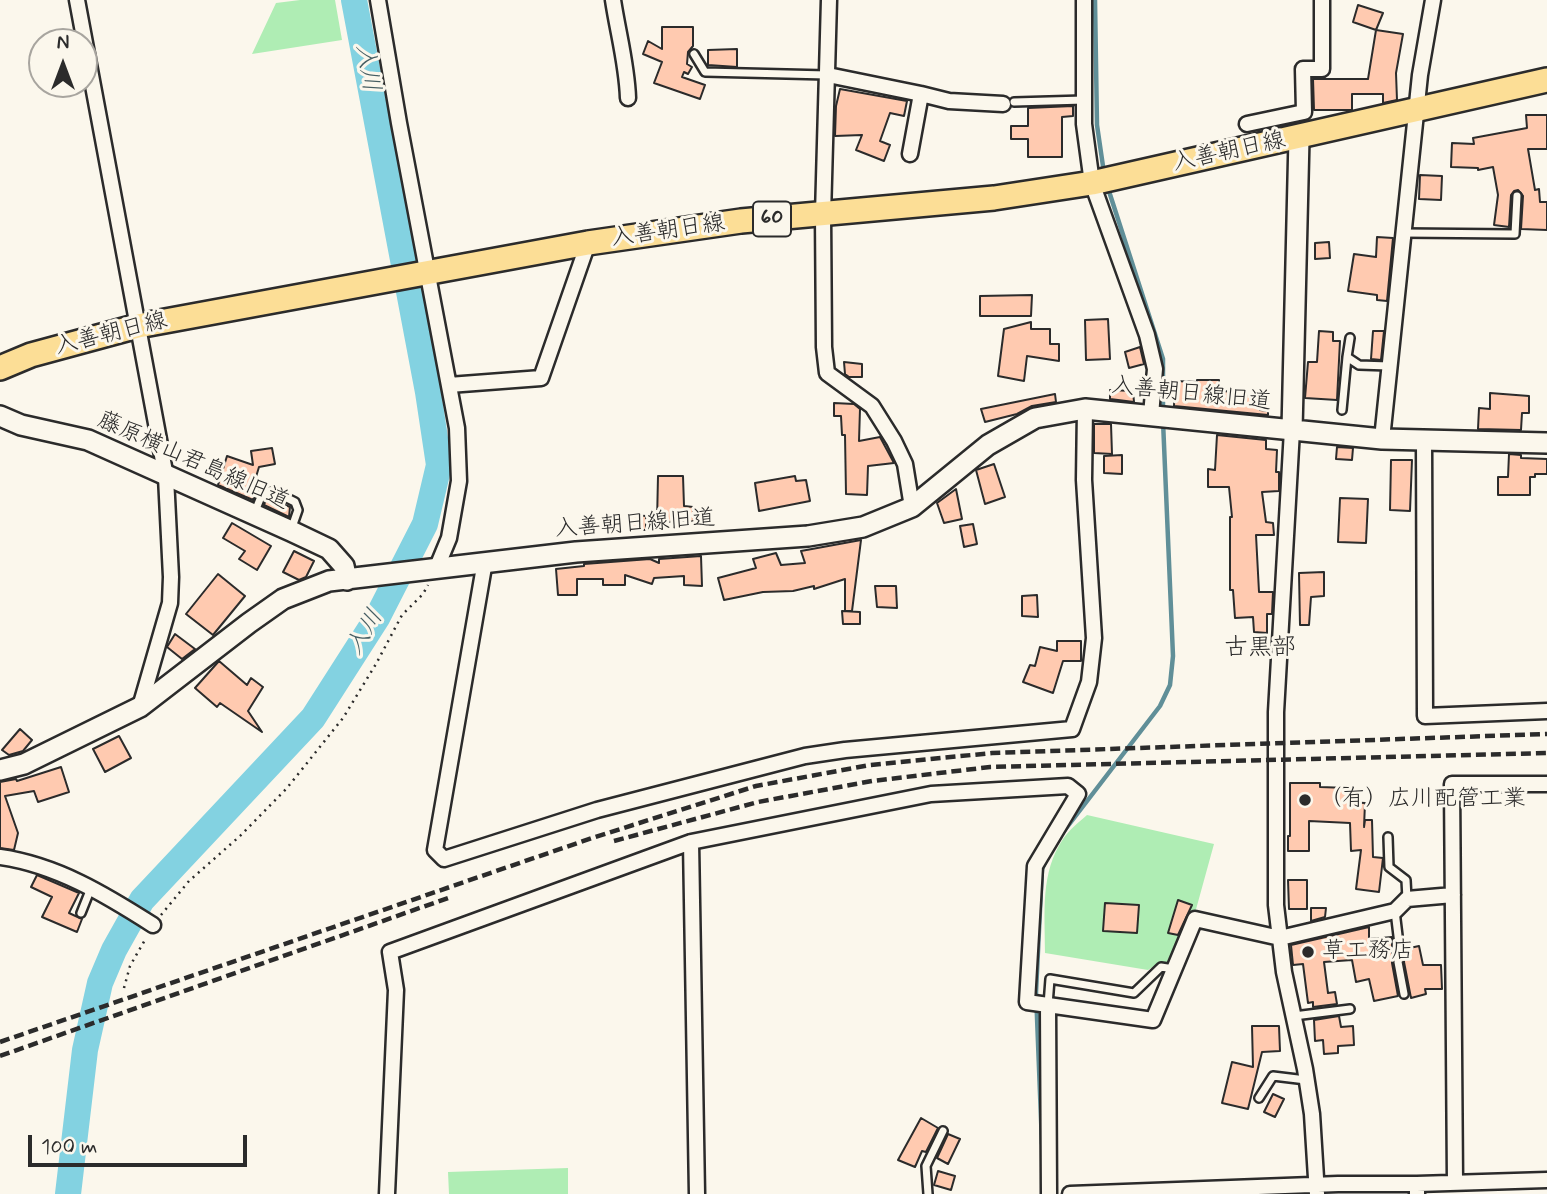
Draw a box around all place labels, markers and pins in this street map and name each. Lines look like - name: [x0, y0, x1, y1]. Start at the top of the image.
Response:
- place label: （有）広川配管工業: [1319, 786, 1526, 814]
- marker: （有）広川配管工業: [1297, 792, 1313, 808]
- place label: 草工務店: [1322, 938, 1414, 966]
- marker: 草工務店: [1300, 944, 1316, 960]

